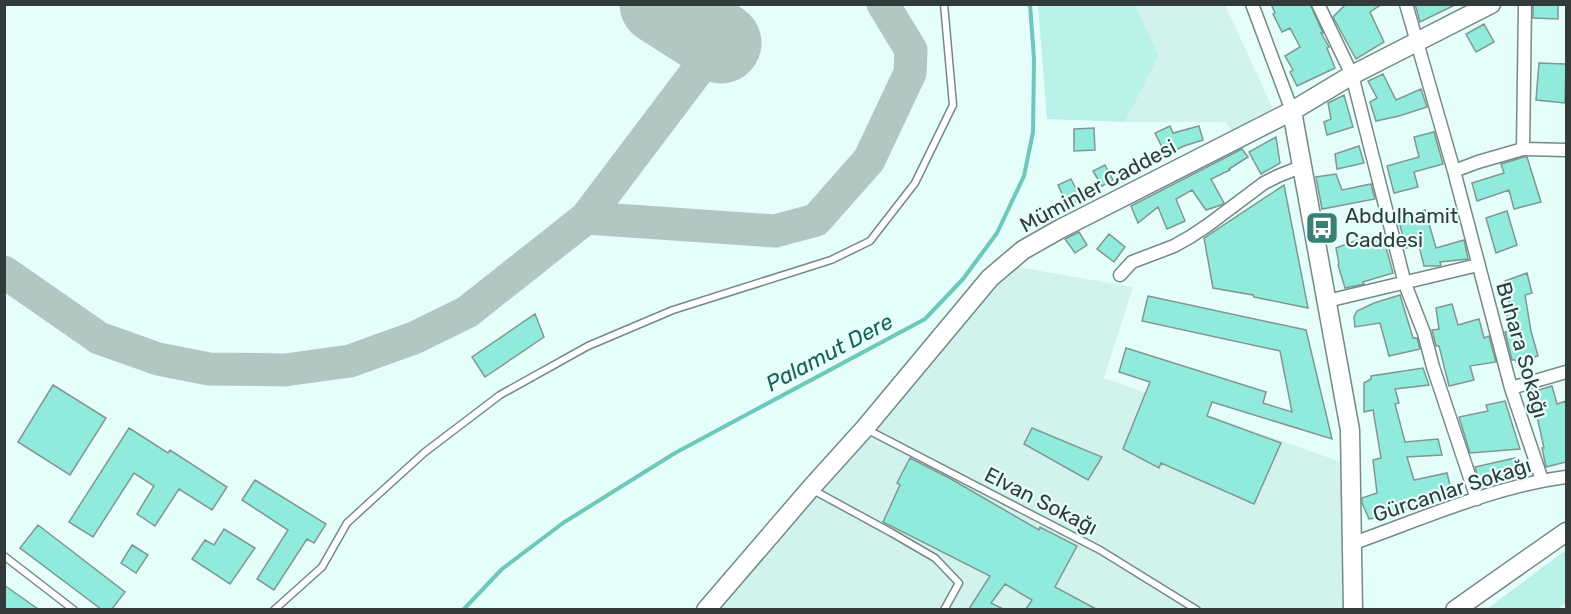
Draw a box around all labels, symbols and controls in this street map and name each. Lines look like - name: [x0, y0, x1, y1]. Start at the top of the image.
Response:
- street label: Müminler Caddesi: [1015, 134, 1180, 237]
- place label: Abdulhamit Caddesi: [1345, 203, 1458, 252]
- bus stop icon: Abdulhamit Caddesi: [1304, 210, 1340, 246]
- street label: Buhara Sokağı: [1491, 279, 1554, 421]
- water label: Palamut Dere: [761, 308, 897, 397]
- street label: Gürcanlar Sokağı: [1370, 452, 1534, 527]
- street label: Elvan Sokağı: [981, 461, 1102, 540]

